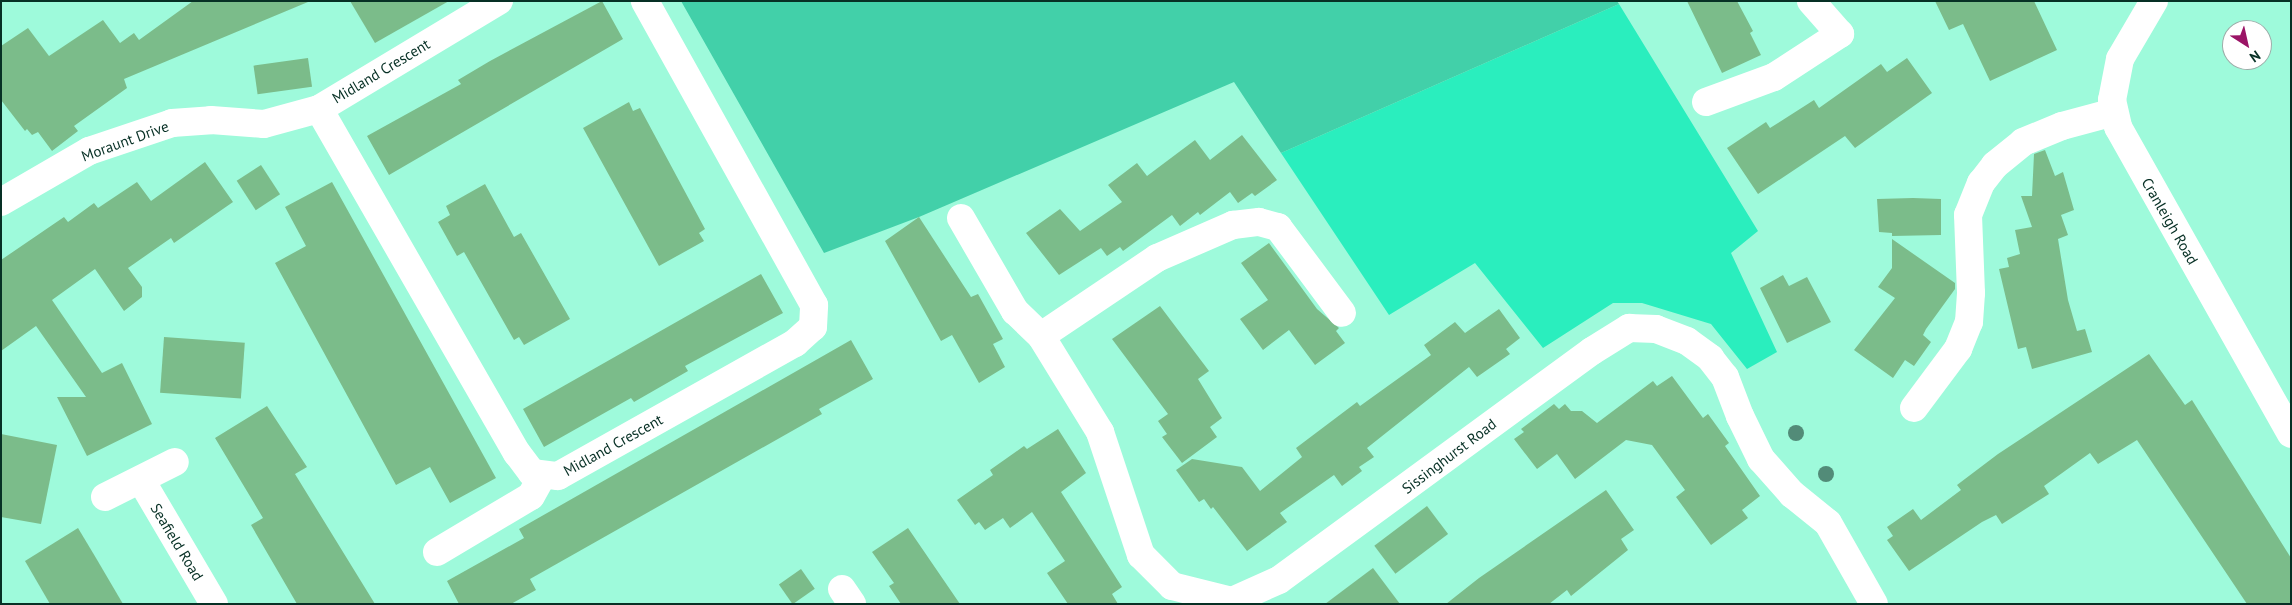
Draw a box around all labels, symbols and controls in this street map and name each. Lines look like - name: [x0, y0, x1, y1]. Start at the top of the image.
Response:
- north arrow: [2222, 20, 2272, 70]
- street label: Midland Crescent: [329, 35, 433, 107]
- text: N: [2246, 46, 2264, 66]
- street label: Moraunt Drive: [79, 117, 171, 165]
- street label: Cranleigh Road: [2138, 174, 2202, 268]
- street label: Midland Crescent: [560, 410, 666, 480]
- street label: Sissinghurst Road: [1398, 415, 1500, 497]
- street label: Seafield Road: [147, 500, 207, 584]

